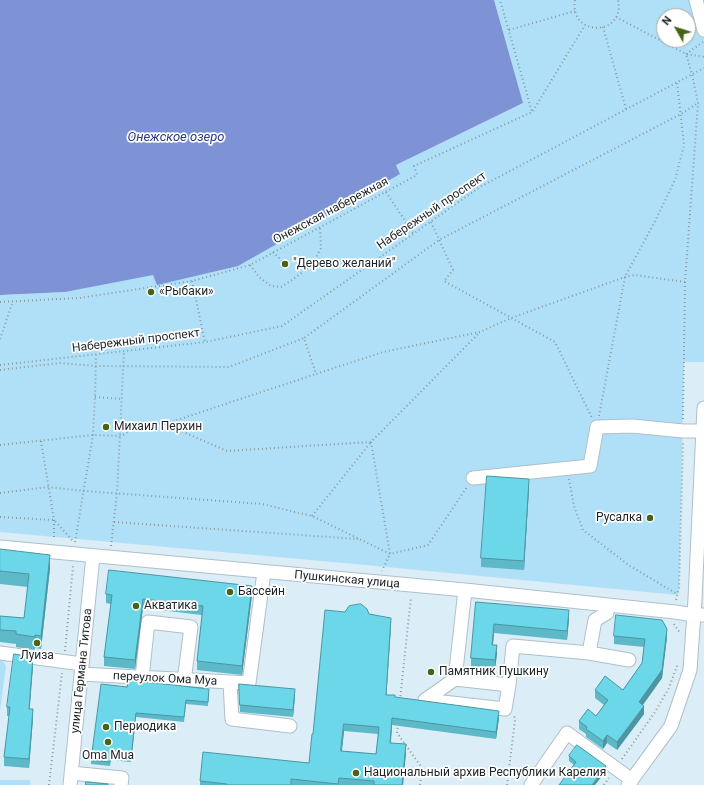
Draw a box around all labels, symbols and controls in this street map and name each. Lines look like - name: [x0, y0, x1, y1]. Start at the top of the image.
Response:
- north arrow: [656, 8, 696, 48]
- text: N: [660, 14, 675, 28]
- water label: Онежское озеро: [127, 130, 225, 146]
- street label: Набережный проспект: [375, 169, 489, 253]
- street label: Онежская набережная: [271, 175, 391, 247]
- place label: "Дерево желаний": [293, 257, 396, 271]
- marker: "Дерево желаний": [280, 259, 290, 269]
- place label: «Рыбаки»: [159, 285, 214, 299]
- marker: «Рыбаки»: [146, 287, 156, 297]
- street label: Набережный проспект: [71, 326, 201, 356]
- place label: Михаил Перхин: [114, 420, 202, 434]
- marker: Михаил Перхин: [101, 422, 111, 432]
- place label: Русалка: [596, 511, 642, 525]
- marker: Русалка: [645, 513, 655, 523]
- street label: Пушкинская улица: [294, 568, 400, 592]
- place label: Бассейн: [238, 585, 285, 599]
- marker: Бассейн: [225, 587, 235, 597]
- place label: Акватика: [144, 599, 197, 613]
- marker: Акватика: [131, 601, 141, 611]
- street label: улица Германа Титова: [68, 608, 96, 734]
- marker: Луиза: [32, 638, 42, 648]
- place label: Луиза: [20, 649, 54, 663]
- place label: Памятник Пушкину: [439, 665, 549, 679]
- marker: Памятник Пушкину: [426, 667, 436, 677]
- street label: переулок Ома Муа: [113, 669, 217, 689]
- place label: Периодика: [114, 720, 176, 734]
- marker: Периодика: [101, 722, 111, 732]
- marker: Oma Mua: [103, 737, 113, 747]
- place label: Oma Mua: [82, 749, 134, 763]
- place label: Национальный архив Республики Карелия: [364, 766, 606, 780]
- marker: Национальный архив Республики Карелия: [351, 768, 361, 778]

